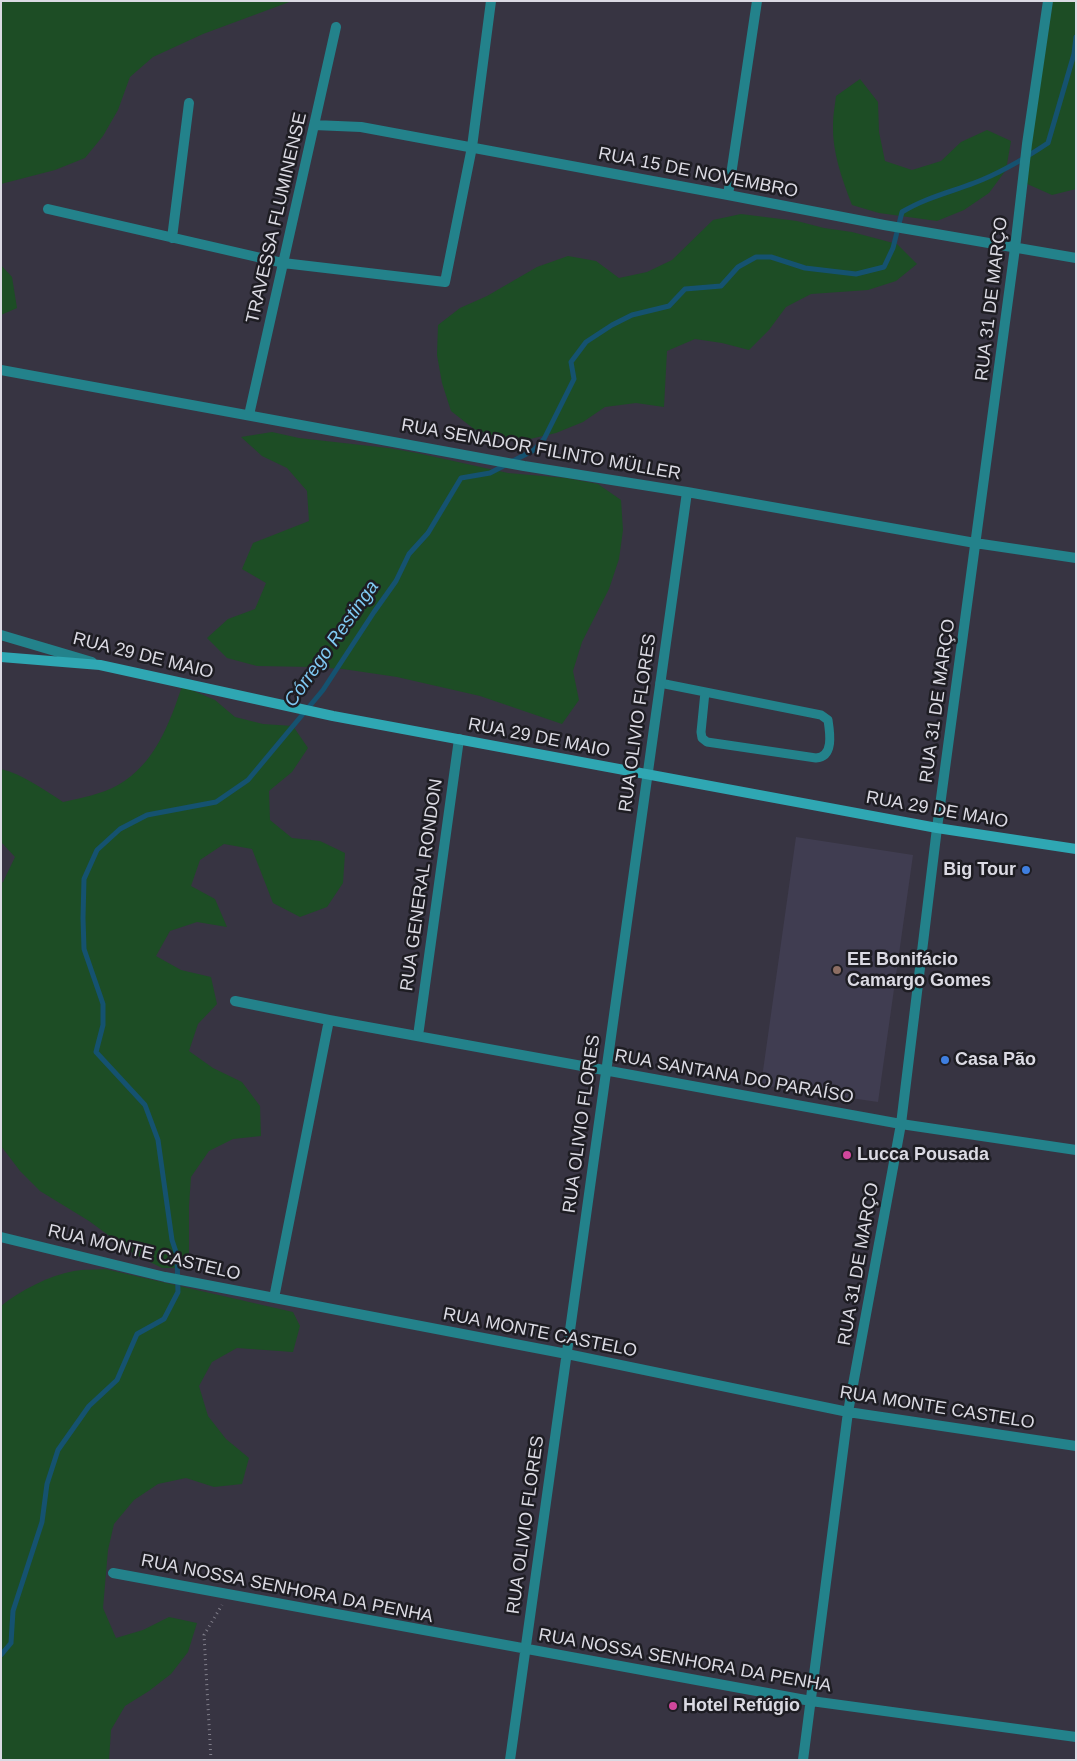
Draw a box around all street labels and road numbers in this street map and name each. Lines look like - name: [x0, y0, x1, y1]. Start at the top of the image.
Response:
- street label: TRAVESSA FLUMINENSE: [242, 110, 312, 326]
- street label: RUA 15 DE NOVEMBRO: [596, 143, 800, 203]
- street label: RUA 31 DE MARÇO: [971, 216, 1013, 382]
- street label: RUA SENADOR FILINTO MÜLLER: [399, 415, 683, 485]
- street label: RUA 31 DE MARÇO: [916, 618, 960, 784]
- street label: RUA 29 DE MAIO: [71, 628, 215, 684]
- street label: RUA OLIVIO FLORES: [615, 632, 661, 814]
- street label: RUA 29 DE MAIO: [466, 714, 612, 762]
- street label: RUA GENERAL RONDON: [396, 778, 448, 992]
- street label: RUA 29 DE MAIO: [864, 787, 1010, 833]
- street label: RUA OLIVIO FLORES: [559, 1033, 605, 1215]
- street label: RUA SANTANA DO PARAÍSO: [613, 1045, 855, 1109]
- street label: RUA 31 DE MARÇO: [834, 1181, 884, 1347]
- street label: RUA MONTE CASTELO: [46, 1220, 242, 1286]
- street label: RUA MONTE CASTELO: [441, 1304, 639, 1362]
- street label: RUA MONTE CASTELO: [838, 1382, 1036, 1434]
- street label: RUA OLIVIO FLORES: [503, 1434, 549, 1616]
- street label: RUA NOSSA SENHORA DA PENHA: [139, 1550, 435, 1628]
- street label: RUA NOSSA SENHORA DA PENHA: [537, 1625, 833, 1697]

